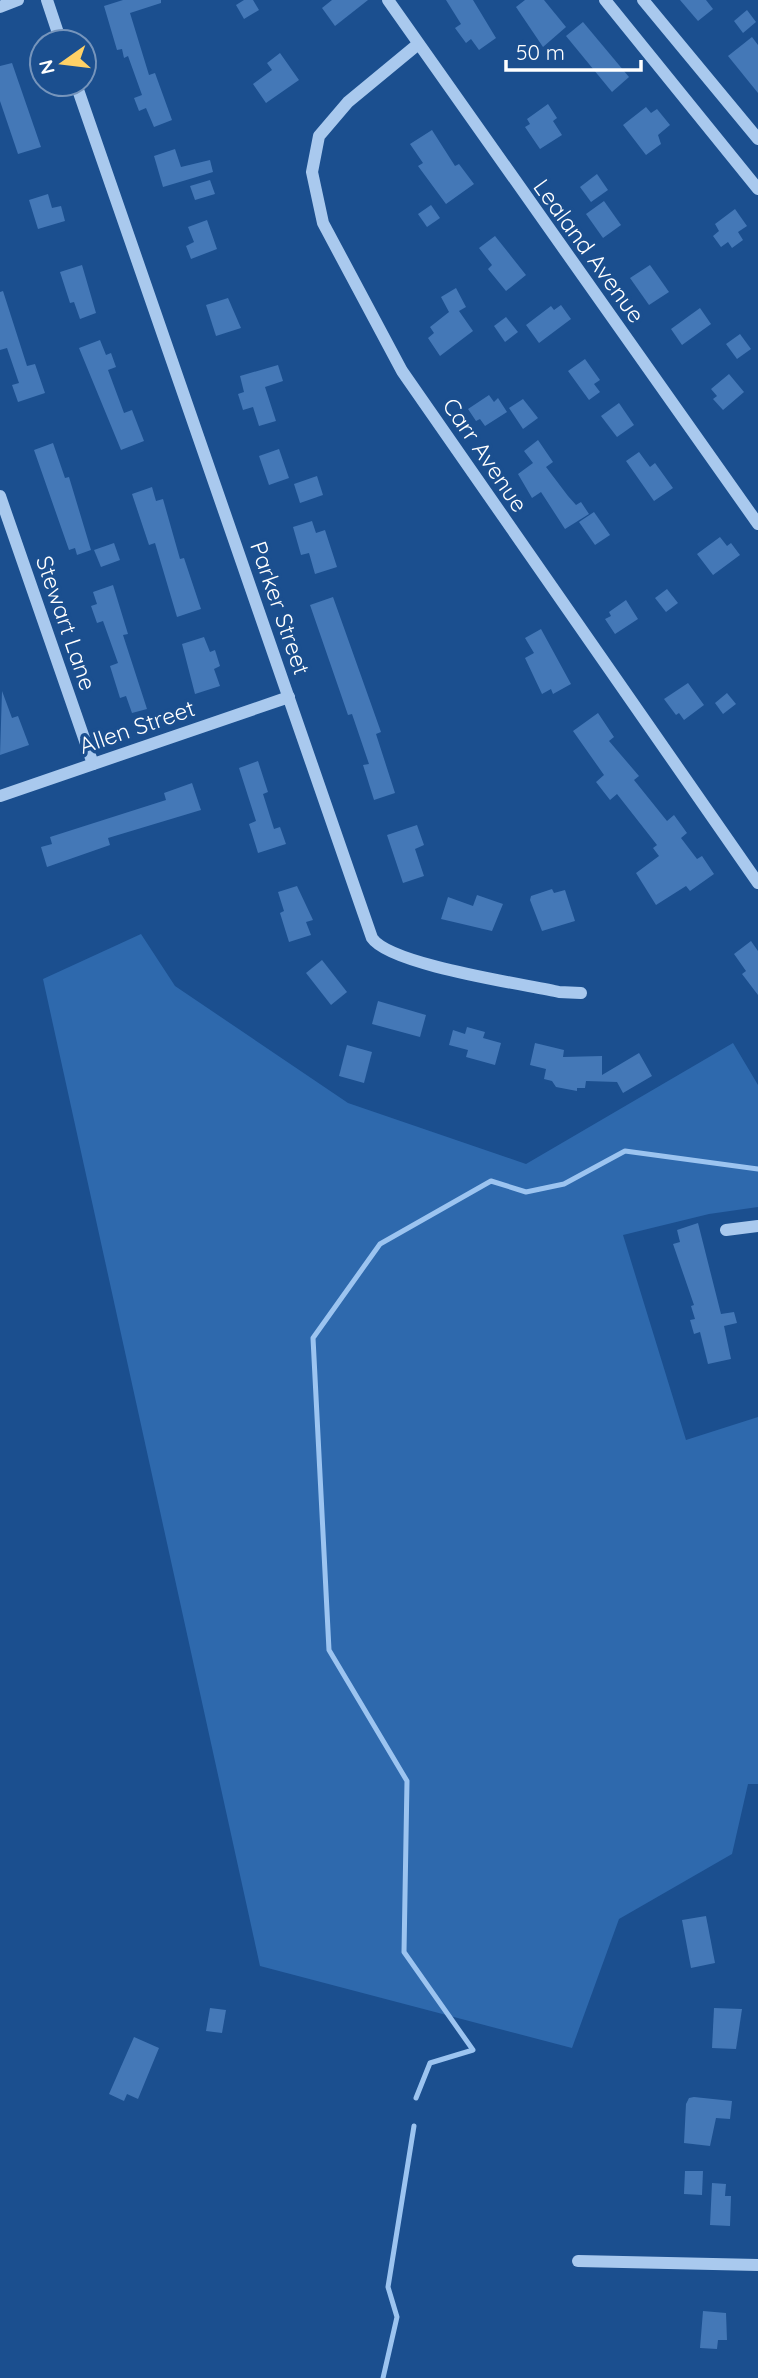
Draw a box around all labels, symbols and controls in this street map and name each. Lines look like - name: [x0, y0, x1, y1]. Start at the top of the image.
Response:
- north arrow: [28, 28, 98, 98]
- scale bar: [506, 28, 641, 72]
- text: 50 m: [516, 39, 565, 65]
- text: N: [33, 57, 60, 77]
- street label: Lealand Avenue: [528, 173, 651, 328]
- street label: Carr Avenue: [437, 392, 534, 517]
- street label: Parker Street: [244, 537, 317, 679]
- street label: Stewart Lane: [30, 552, 103, 694]
- street label: Allen Street: [75, 693, 199, 760]

